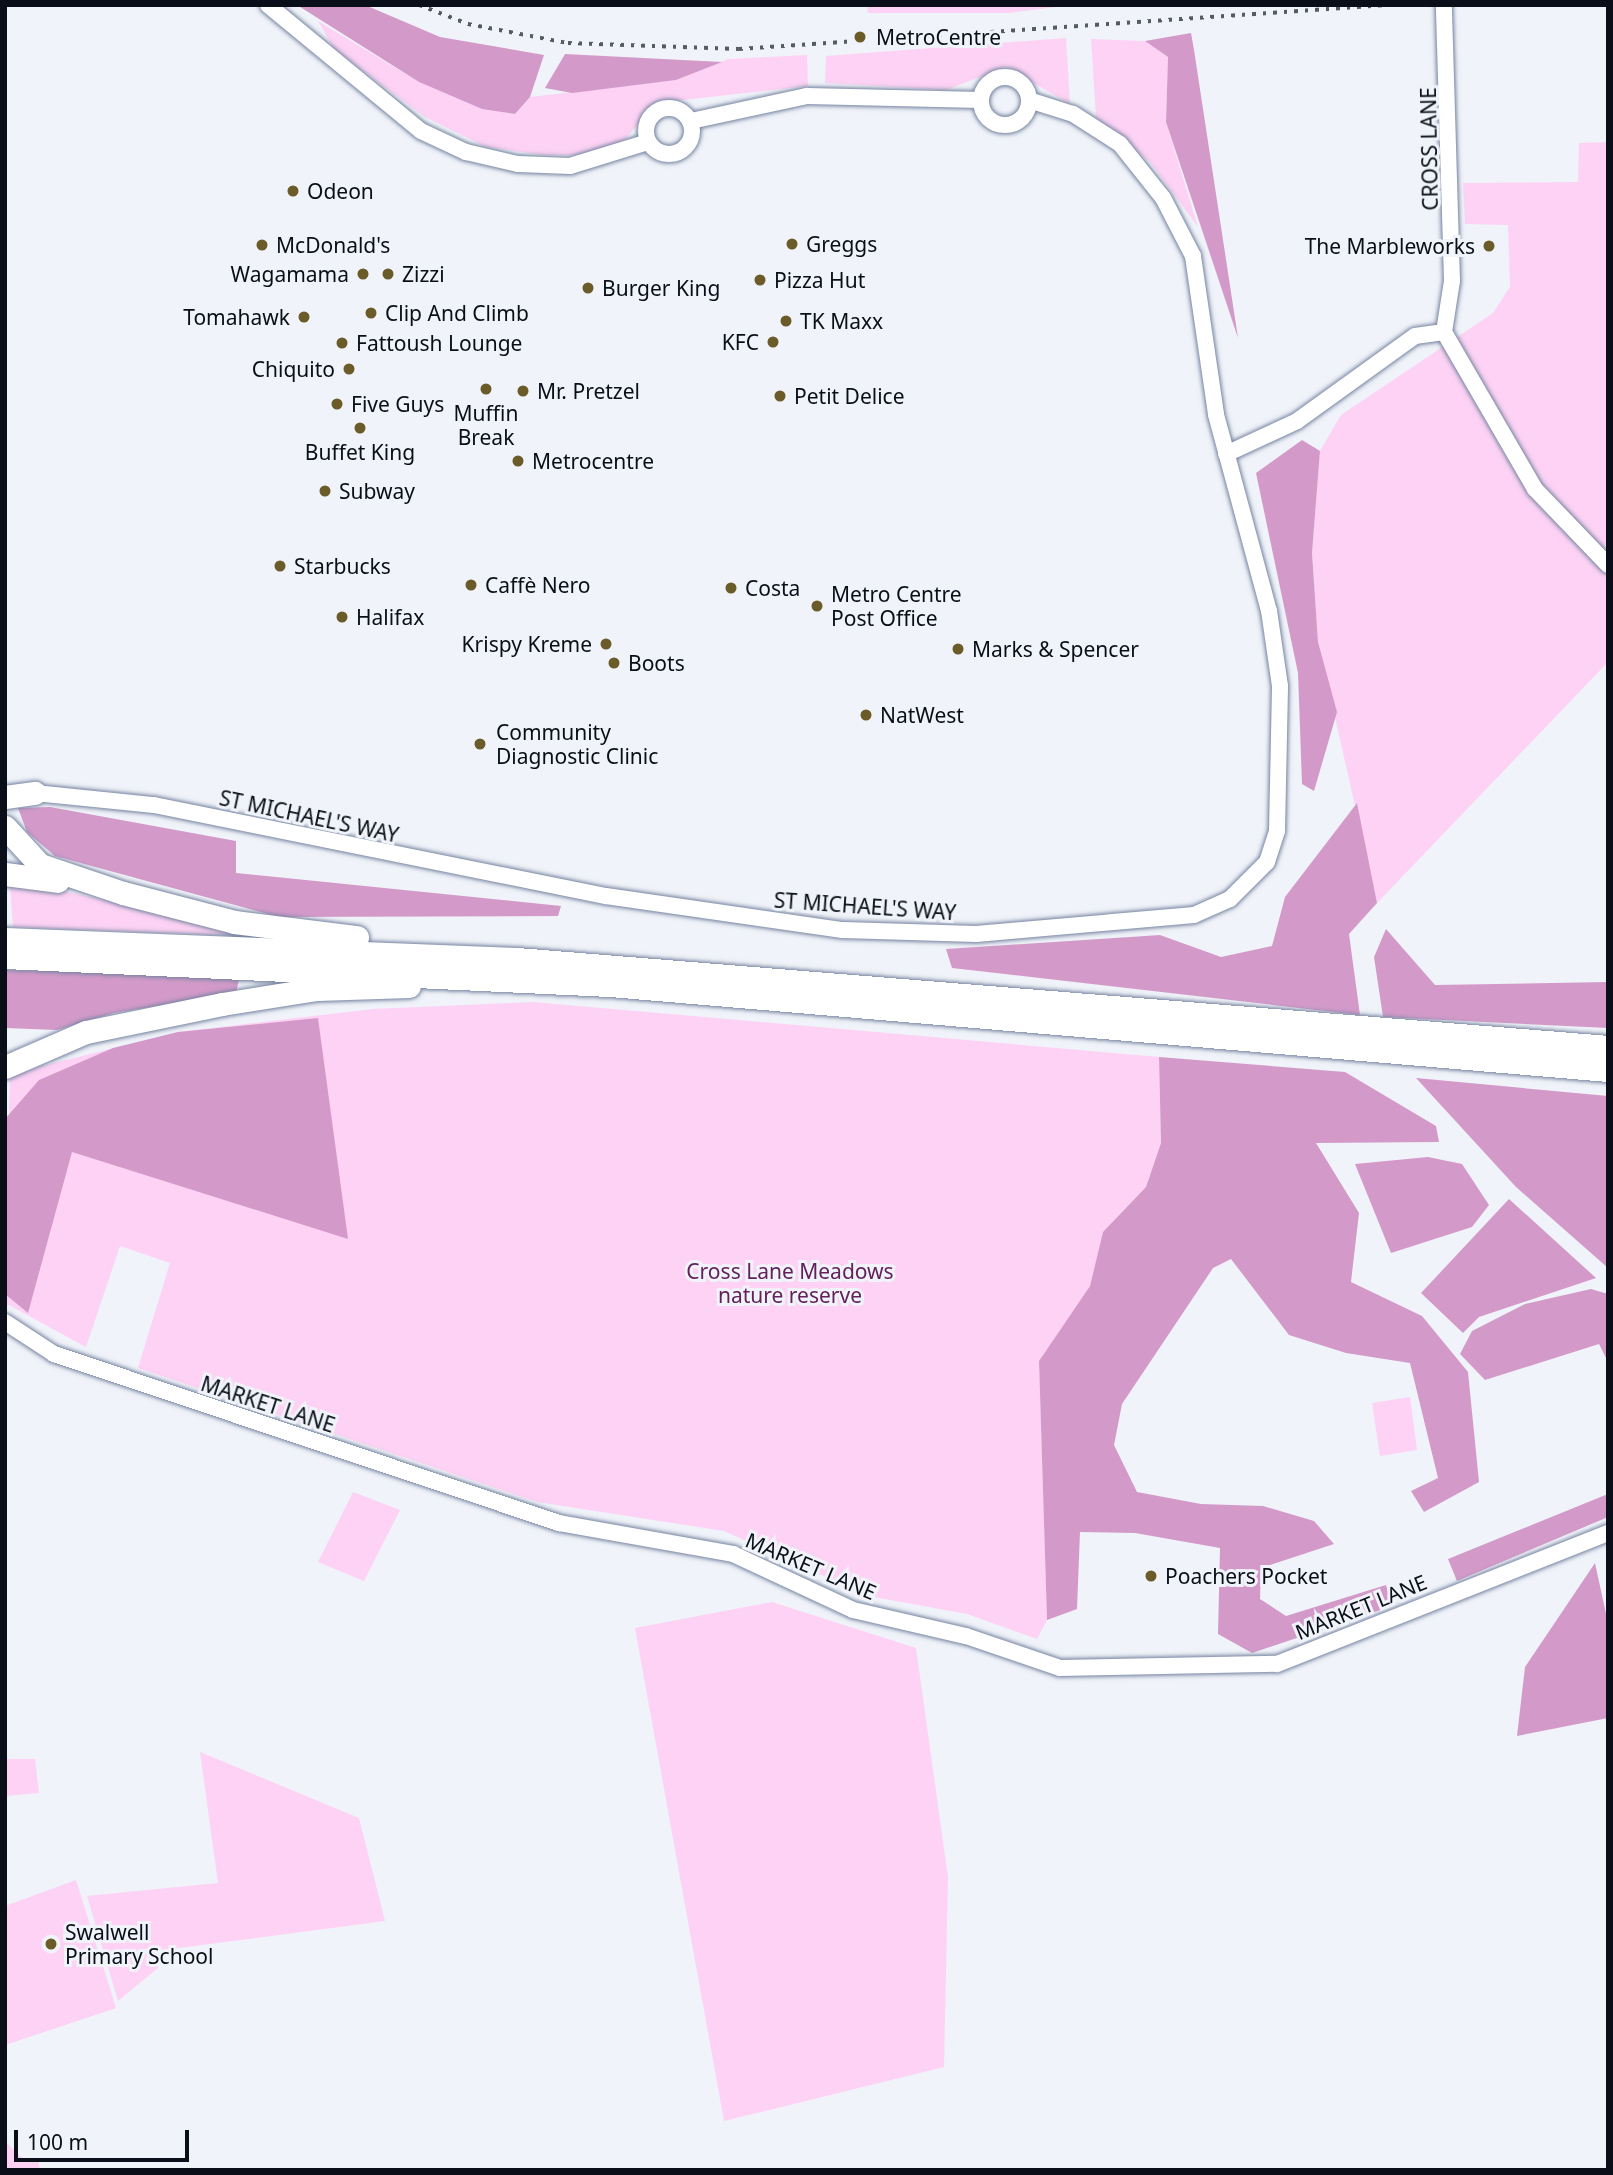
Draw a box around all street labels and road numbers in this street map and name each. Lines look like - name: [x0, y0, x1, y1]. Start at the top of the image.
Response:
- street label: CROSS LANE: [1415, 87, 1443, 211]
- street label: ST MICHAEL'S WAY: [217, 785, 401, 847]
- street label: ST MICHAEL'S WAY: [773, 887, 957, 925]
- street label: MARKET LANE: [198, 1370, 338, 1438]
- street label: MARKET LANE: [742, 1527, 880, 1605]
- street label: MARKET LANE: [1292, 1569, 1430, 1645]

